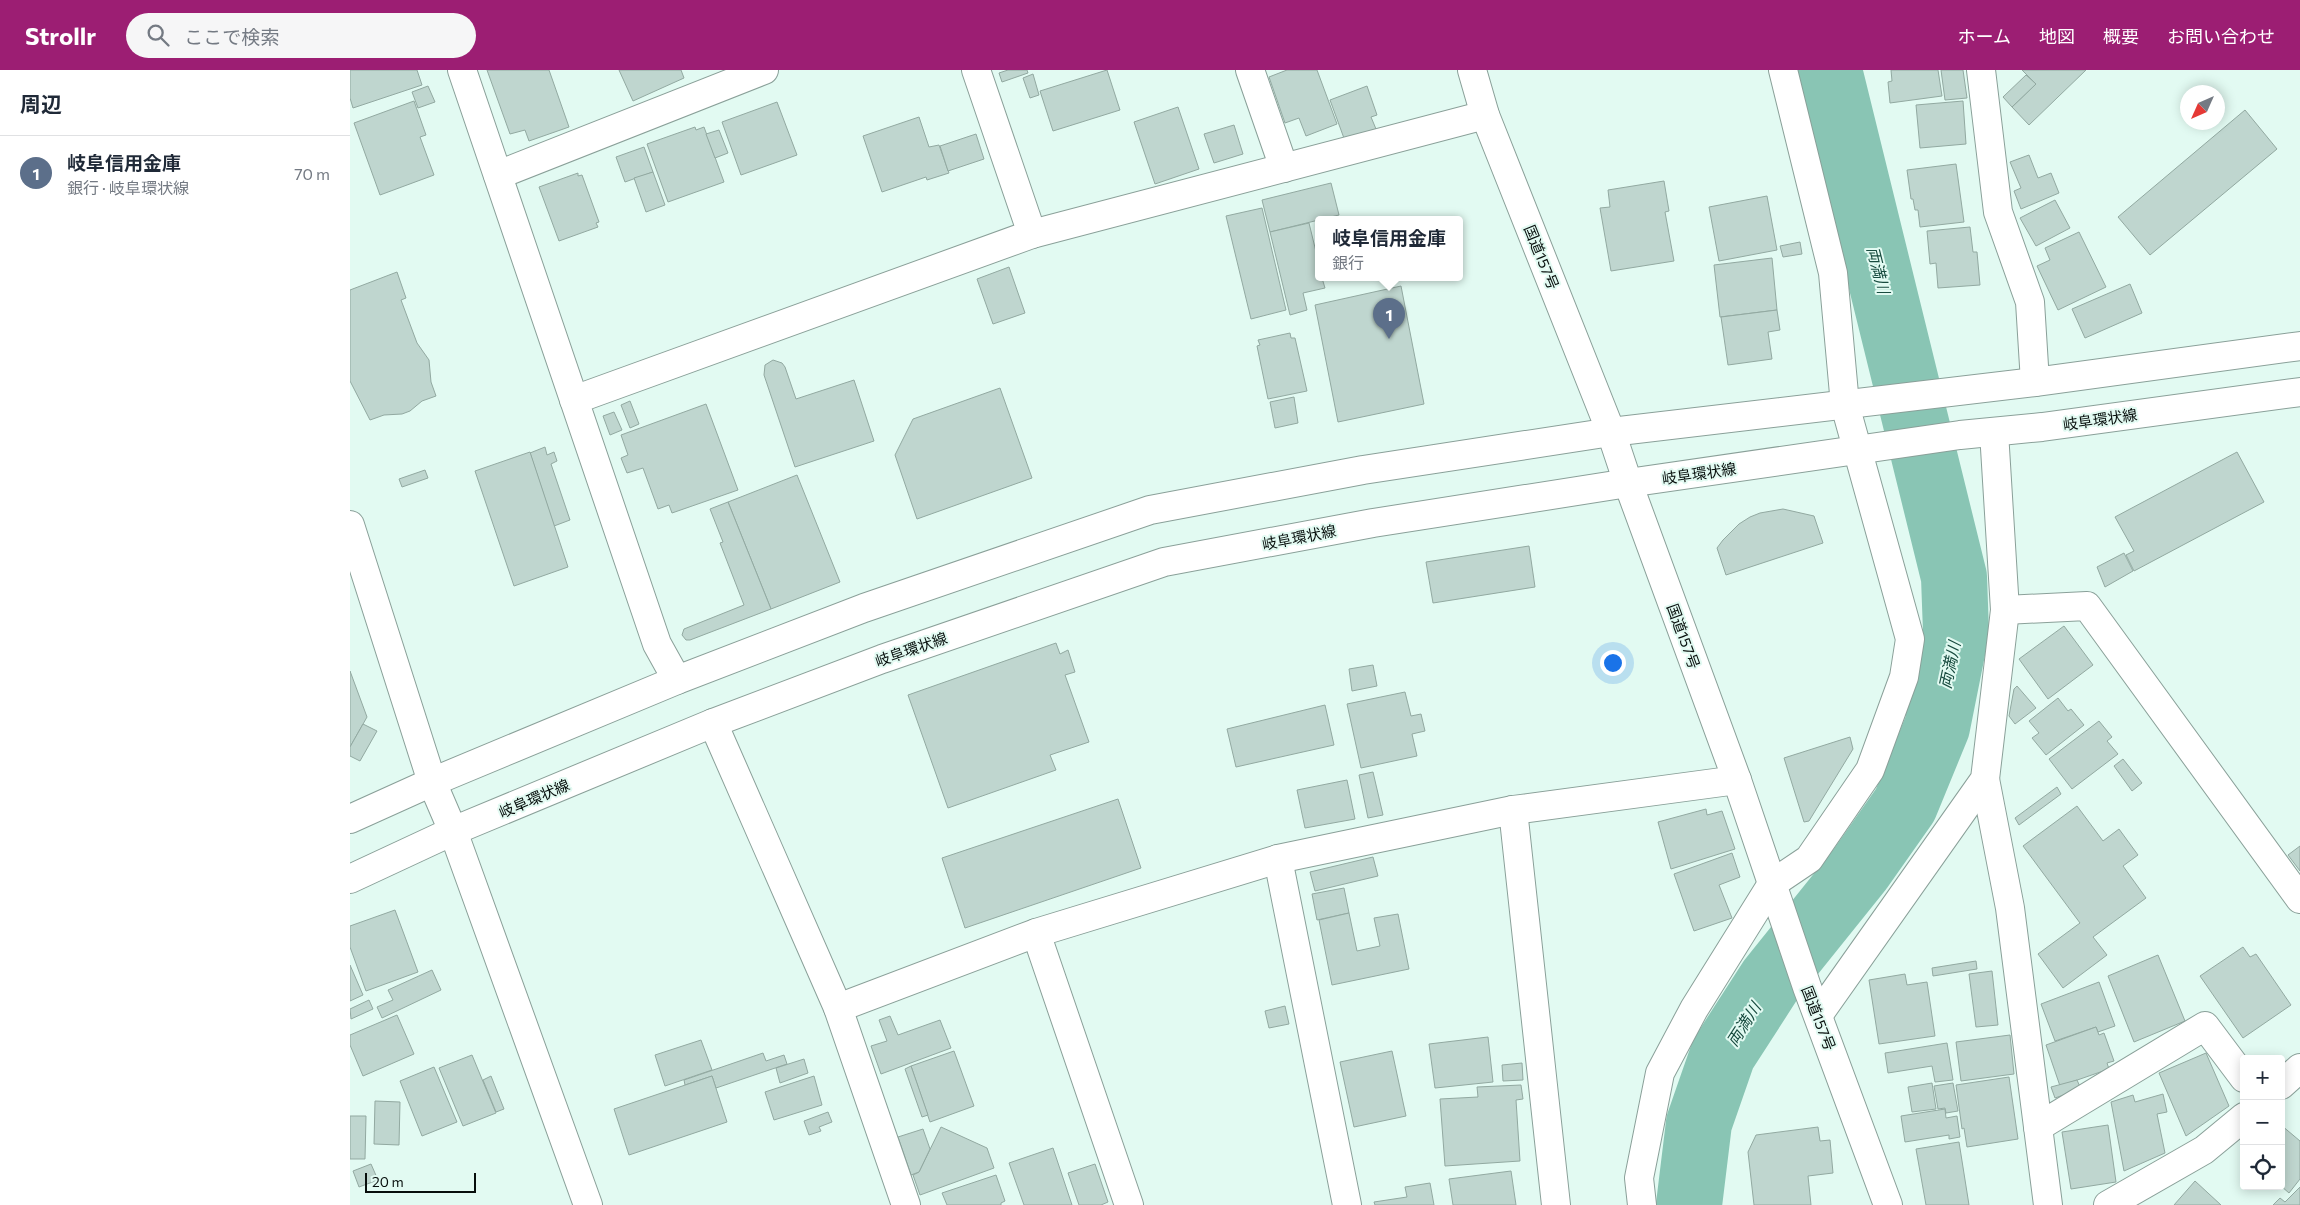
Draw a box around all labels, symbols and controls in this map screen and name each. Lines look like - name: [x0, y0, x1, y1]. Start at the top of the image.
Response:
- search box: [126, 13, 476, 58]
- text: Strollr: [25, 21, 96, 50]
- icon: search: [144, 21, 172, 49]
- text: ここで検索: [184, 25, 279, 48]
- text: ホーム: [1958, 25, 2011, 47]
- text: 地図: [2039, 25, 2075, 47]
- text: 概要: [2103, 25, 2139, 47]
- text: お問い合わせ: [2167, 25, 2275, 47]
- north arrow: [2180, 85, 2225, 130]
- text: 周辺: [20, 91, 62, 116]
- text: 岐阜信用金庫: [67, 151, 181, 174]
- text: 1: [32, 164, 40, 183]
- text: 70 m: [294, 164, 330, 183]
- text: 銀行 · 岐阜環状線: [67, 178, 189, 197]
- popup: [1315, 216, 1463, 281]
- street label: 国道157号: [1521, 222, 1563, 292]
- text: 岐阜信用金庫: [1332, 226, 1446, 249]
- water label: 両満川: [1864, 244, 1895, 298]
- text: 銀行: [1332, 253, 1364, 272]
- pin: 1: [1373, 298, 1405, 339]
- street label: 岐阜環状線: [2062, 405, 2138, 433]
- street label: 岐阜環状線: [1661, 459, 1737, 487]
- street label: 岐阜環状線: [1260, 521, 1338, 553]
- street label: 国道157号: [1664, 601, 1704, 671]
- street label: 岐阜環状線: [873, 628, 949, 670]
- water label: 両満川: [1935, 638, 1964, 690]
- your location: [1600, 650, 1626, 676]
- street label: 岐阜環状線: [496, 775, 572, 821]
- street label: 国道157号: [1798, 983, 1840, 1053]
- water label: 両満川: [1722, 997, 1765, 1049]
- map controls: [2240, 1055, 2285, 1190]
- button: +: [2240, 1055, 2285, 1100]
- button: −: [2240, 1100, 2285, 1145]
- button: locate: [2240, 1145, 2285, 1190]
- scale bar: [365, 1170, 476, 1193]
- text: 20 m: [372, 1173, 404, 1190]

